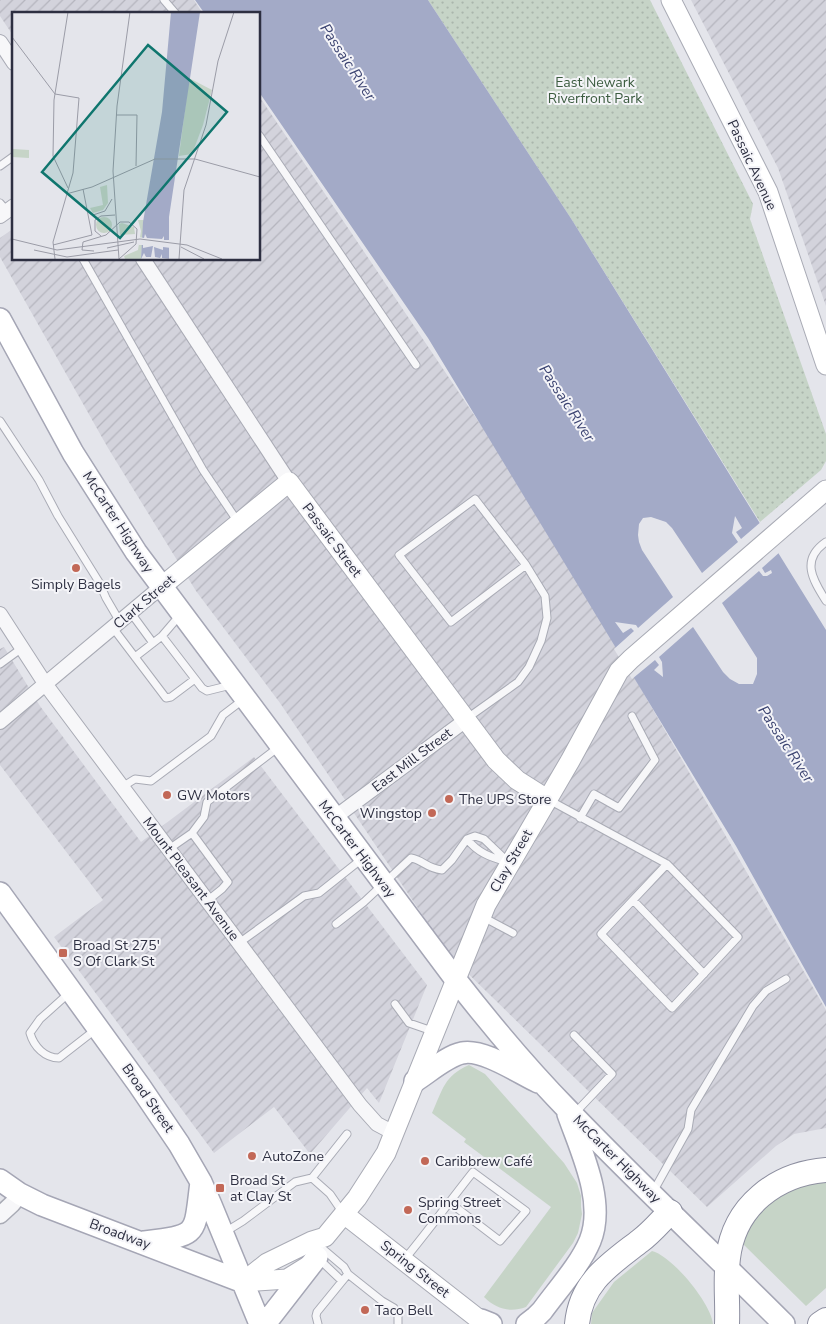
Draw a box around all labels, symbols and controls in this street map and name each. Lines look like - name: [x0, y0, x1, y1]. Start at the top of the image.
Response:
- inset map: [12, 12, 260, 260]
- water label: Passaic River: [316, 20, 381, 105]
- park label: East Newark Riverfront Park: [548, 73, 643, 108]
- street label: Passaic Avenue: [723, 117, 781, 213]
- water label: Passaic River: [535, 361, 600, 446]
- street label: McCarter Highway: [78, 468, 158, 577]
- street label: Passaic Street: [298, 499, 366, 581]
- marker: Simply Bagels: [70, 562, 82, 574]
- street label: Clark Street: [109, 571, 179, 633]
- place label: Simply Bagels: [31, 575, 121, 594]
- water label: Passaic River: [754, 702, 819, 787]
- street label: East Mill Street: [368, 723, 456, 796]
- place label: GW Motors: [177, 786, 250, 805]
- marker: GW Motors: [161, 789, 173, 801]
- place label: The UPS Store: [459, 790, 551, 809]
- marker: The UPS Store: [443, 793, 455, 805]
- street label: McCarter Highway: [314, 796, 400, 902]
- place label: Wingstop: [360, 804, 422, 823]
- marker: Wingstop: [426, 807, 438, 819]
- street label: Mount Pleasant Avenue: [138, 813, 244, 945]
- street label: Clay Street: [485, 826, 537, 896]
- place label: Broad St 275' S Of Clark St: [73, 936, 160, 971]
- marker: Broad St 275' S Of Clark St: [57, 947, 69, 959]
- street label: Broad Street: [117, 1060, 179, 1136]
- street label: McCarter Highway: [569, 1111, 666, 1208]
- place label: AutoZone: [262, 1147, 324, 1166]
- marker: AutoZone: [246, 1150, 258, 1162]
- place label: Caribbrew Café: [435, 1152, 532, 1171]
- marker: Caribbrew Café: [419, 1155, 431, 1167]
- place label: Broad St at Clay St: [230, 1171, 291, 1206]
- marker: Broad St at Clay St: [214, 1182, 226, 1194]
- place label: Spring Street Commons: [418, 1193, 501, 1228]
- marker: Spring Street Commons: [402, 1204, 414, 1216]
- street label: Broadway: [87, 1214, 154, 1254]
- street label: Spring Street: [376, 1236, 454, 1302]
- place label: Taco Bell: [375, 1301, 434, 1320]
- marker: Taco Bell: [359, 1304, 371, 1316]

